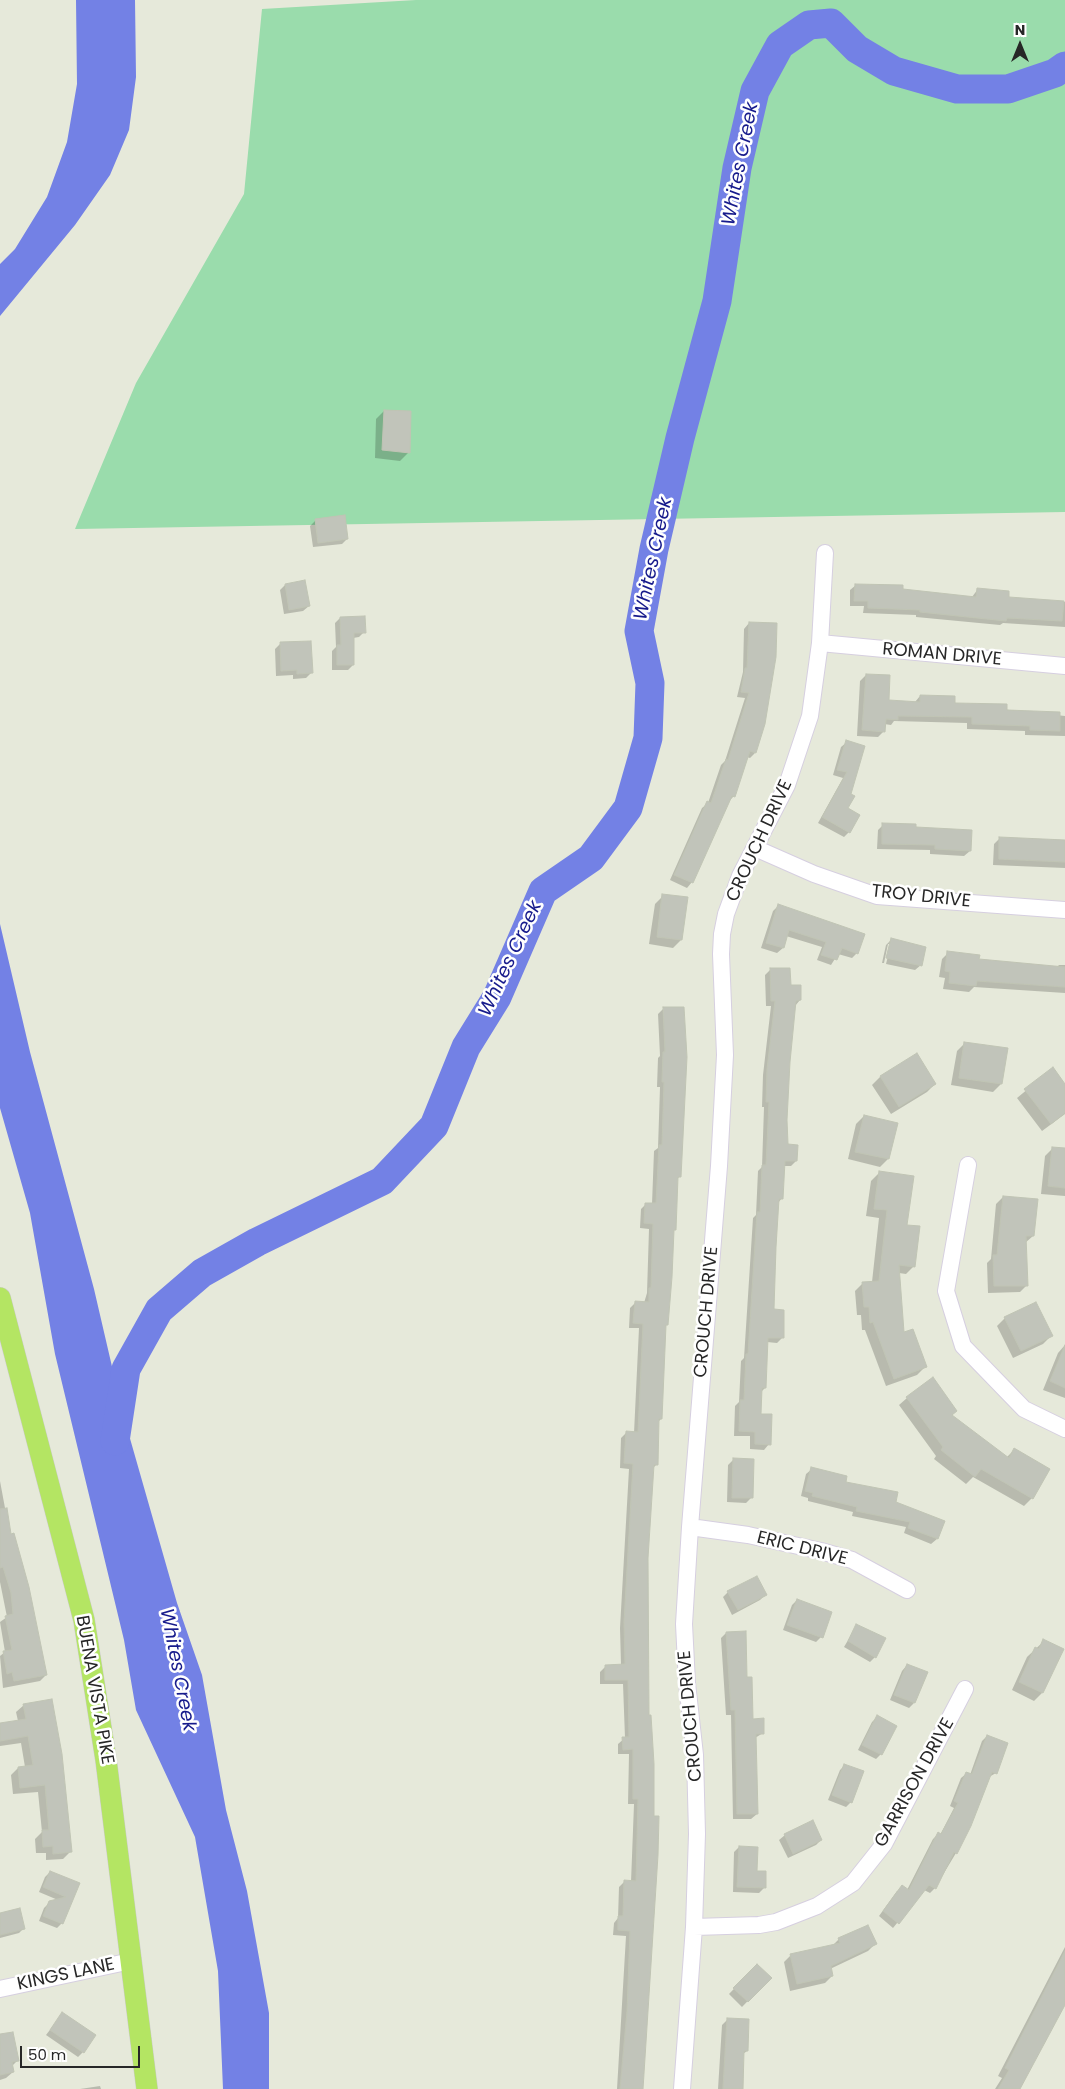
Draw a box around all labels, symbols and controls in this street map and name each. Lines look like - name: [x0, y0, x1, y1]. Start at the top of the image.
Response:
- north arrow: [995, 20, 1045, 70]
- text: N: [1015, 20, 1025, 40]
- water label: Whites Creek: [718, 101, 764, 227]
- water label: Whites Creek: [630, 496, 678, 622]
- street label: ROMAN DRIVE: [881, 639, 1003, 671]
- street label: CROUCH DRIVE: [722, 777, 798, 905]
- street label: TROY DRIVE: [870, 881, 972, 913]
- water label: Whites Creek: [474, 898, 548, 1020]
- street label: CROUCH DRIVE: [690, 1245, 724, 1379]
- street label: ERIC DRIVE: [754, 1527, 850, 1571]
- water label: Whites Creek: [154, 1607, 200, 1733]
- street label: BUENA VISTA PIKE: [70, 1614, 118, 1766]
- street label: CROUCH DRIVE: [674, 1649, 708, 1783]
- street label: GARRISON DRIVE: [871, 1715, 959, 1851]
- street label: KINGS LANE: [15, 1954, 117, 1996]
- scale bar: [22, 2036, 142, 2068]
- text: 50 m: [28, 2044, 66, 2065]

